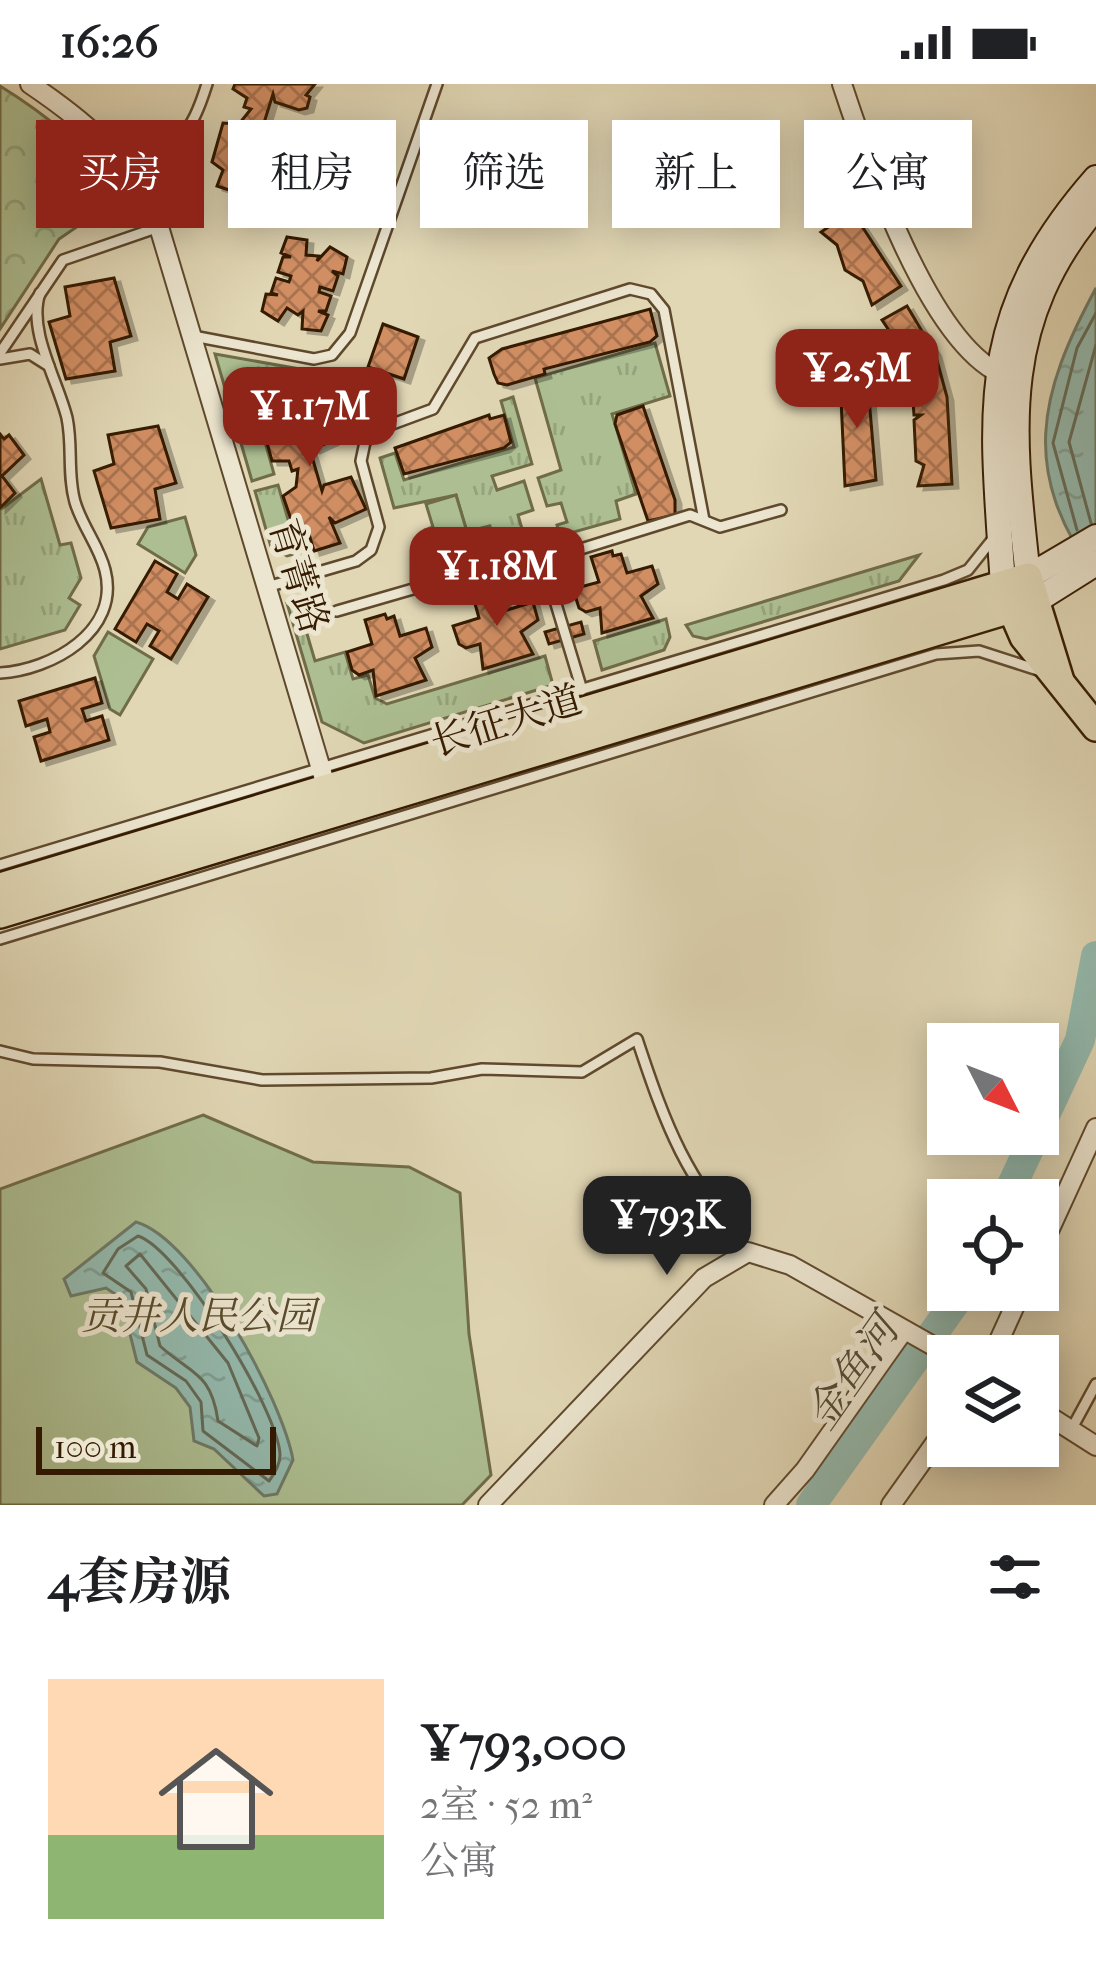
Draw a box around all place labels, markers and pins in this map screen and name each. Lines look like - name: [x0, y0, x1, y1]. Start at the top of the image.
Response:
- pin: ¥2.5M: [773, 329, 941, 431]
- pin: ¥1.17M: [212, 367, 408, 469]
- pin: ¥1.18M: [399, 527, 595, 629]
- pin: ¥793K: [583, 1176, 751, 1278]

